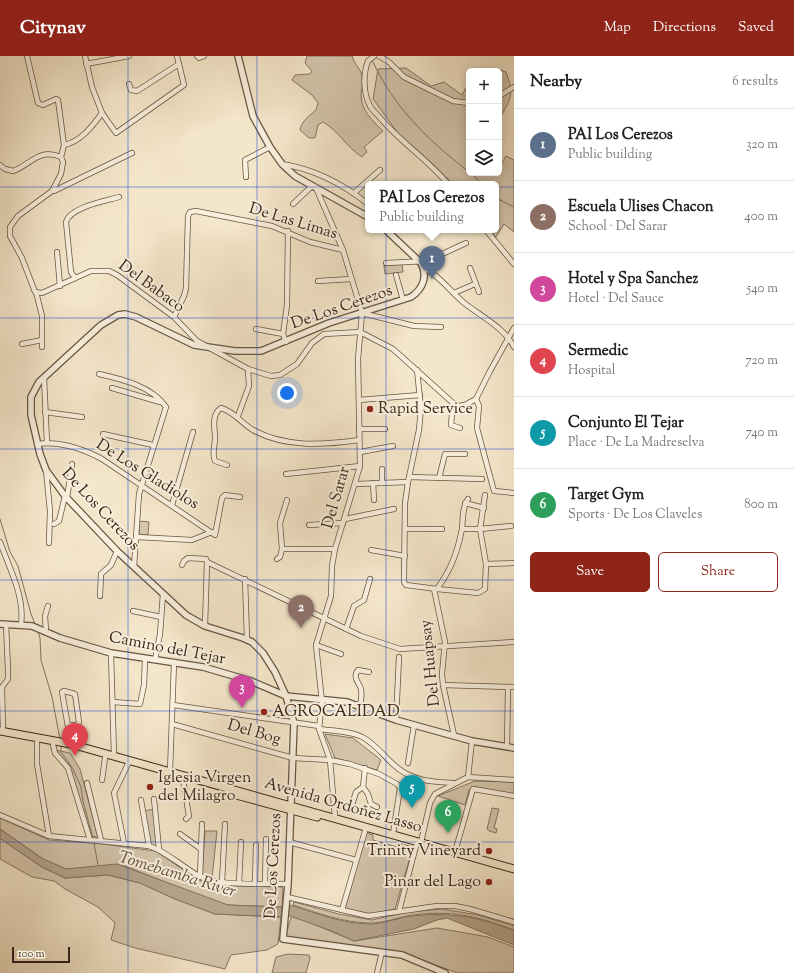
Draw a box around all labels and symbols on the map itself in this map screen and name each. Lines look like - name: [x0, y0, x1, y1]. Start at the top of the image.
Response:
- street label: De Las Limas: [246, 198, 340, 246]
- pin: 1: [419, 246, 445, 279]
- street label: Del Babaco: [113, 255, 189, 319]
- street label: De Los Cerezos: [288, 280, 396, 336]
- your location: [277, 383, 297, 403]
- place label: Rapid Service: [378, 398, 473, 421]
- marker: Rapid Service: [365, 404, 375, 414]
- street label: De Los Gladiolos: [91, 434, 203, 516]
- street label: De Los Cerezos: [55, 463, 145, 557]
- street label: Del Sarar: [317, 464, 357, 532]
- pin: 2: [288, 595, 314, 628]
- street label: Del Huapsay: [415, 618, 447, 708]
- street label: Camino del Tejar: [107, 626, 227, 672]
- pin: 3: [229, 675, 255, 708]
- place label: AGROCALIDAD: [272, 701, 400, 724]
- marker: AGROCALIDAD: [259, 707, 269, 717]
- street label: Del Bog: [225, 714, 284, 752]
- pin: 4: [62, 723, 88, 756]
- place label: Iglesia Virgen del Milagro: [158, 767, 252, 808]
- street label: Avenida Ordoñez Lasso: [261, 772, 425, 840]
- pin: 5: [399, 775, 425, 808]
- marker: Iglesia Virgen del Milagro: [145, 782, 155, 792]
- pin: 6: [435, 800, 461, 833]
- street label: De Los Cerezos: [260, 812, 288, 920]
- place label: Trinity Vineyard: [367, 840, 481, 863]
- water label: Tomebamba River: [115, 846, 239, 904]
- marker: Trinity Vineyard: [484, 846, 494, 856]
- place label: Pinar del Lago: [384, 871, 481, 894]
- marker: Pinar del Lago: [484, 877, 494, 887]
- scale bar: [12, 945, 70, 964]

